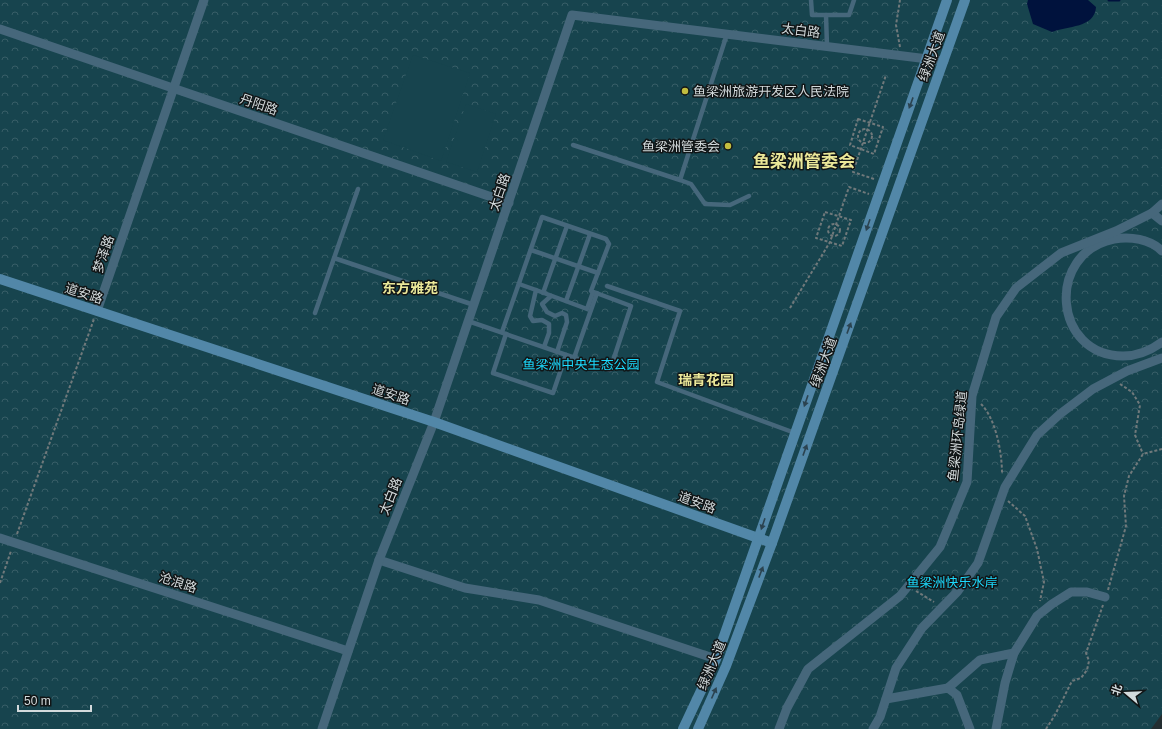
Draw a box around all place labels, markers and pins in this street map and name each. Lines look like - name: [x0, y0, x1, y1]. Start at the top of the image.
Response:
- place label: 鱼梁洲旅游开发区人民法院: [693, 84, 849, 99]
- marker: 鱼梁洲旅游开发区人民法院: [680, 86, 690, 96]
- place label: 鱼梁洲管委会: [642, 139, 720, 154]
- marker: 鱼梁洲管委会: [723, 141, 733, 151]

